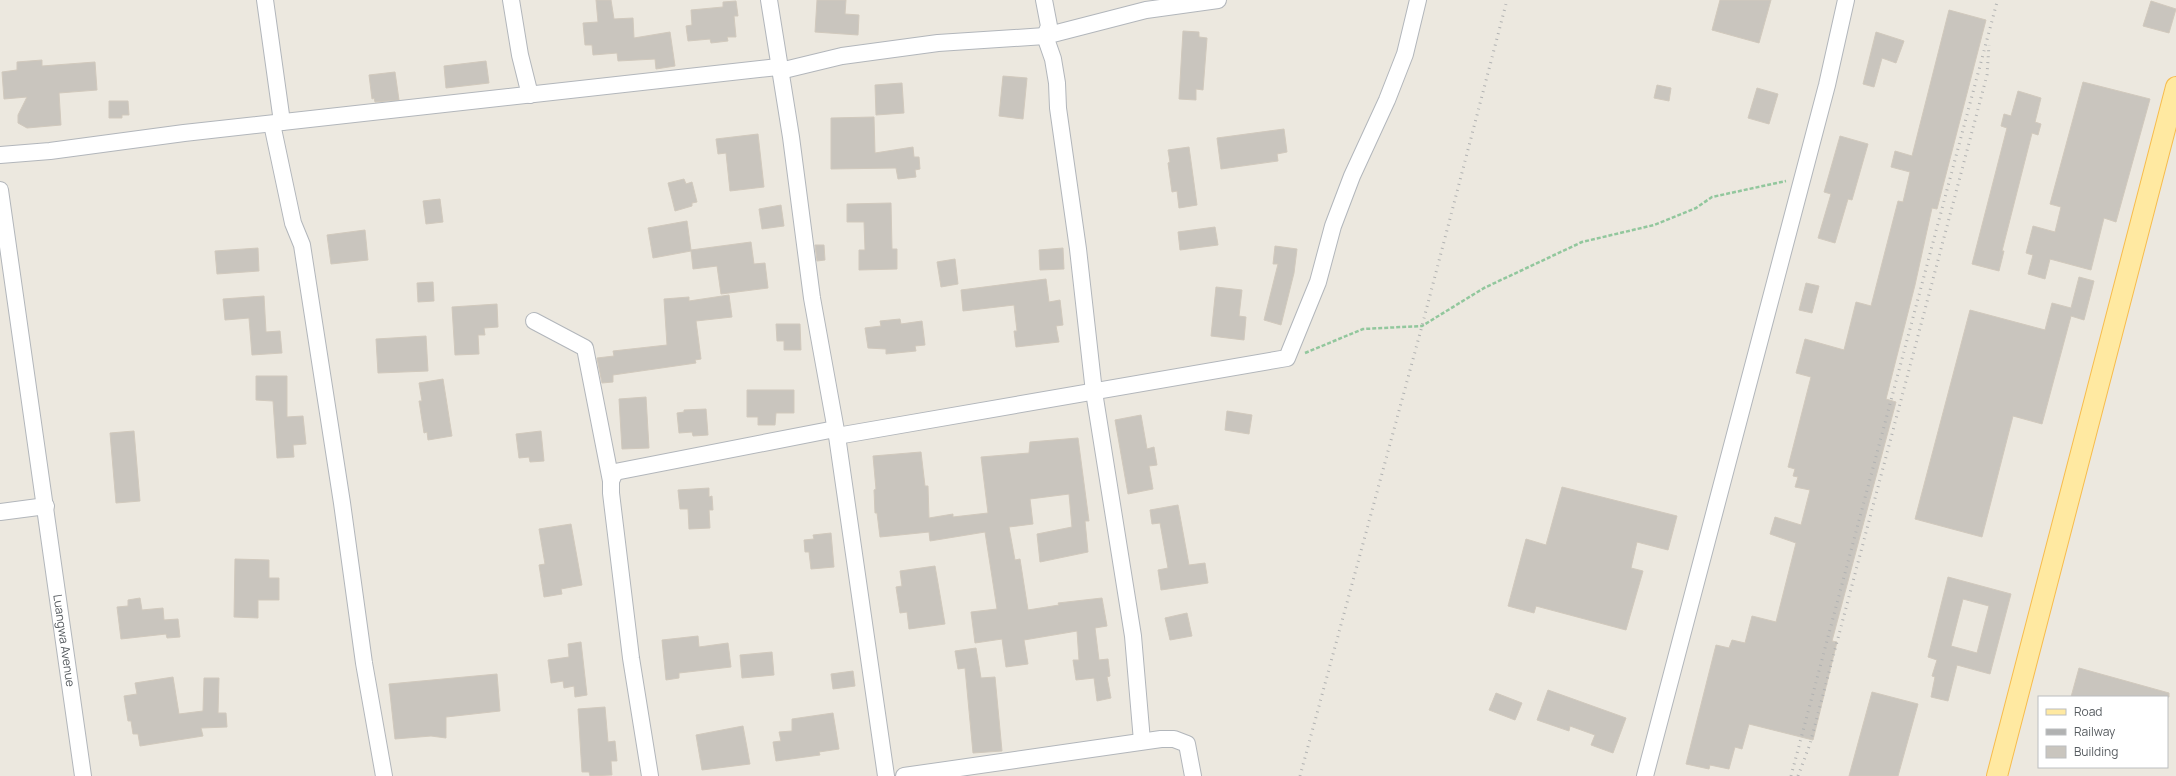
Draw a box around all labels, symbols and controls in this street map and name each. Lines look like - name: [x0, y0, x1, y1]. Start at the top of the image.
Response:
- street label: Luangwa Avenue: [49, 593, 79, 688]
- legend: [2038, 696, 2168, 768]
- text: Road: [2074, 703, 2102, 720]
- text: Railway: [2074, 723, 2116, 740]
- text: Building: [2074, 743, 2118, 760]

